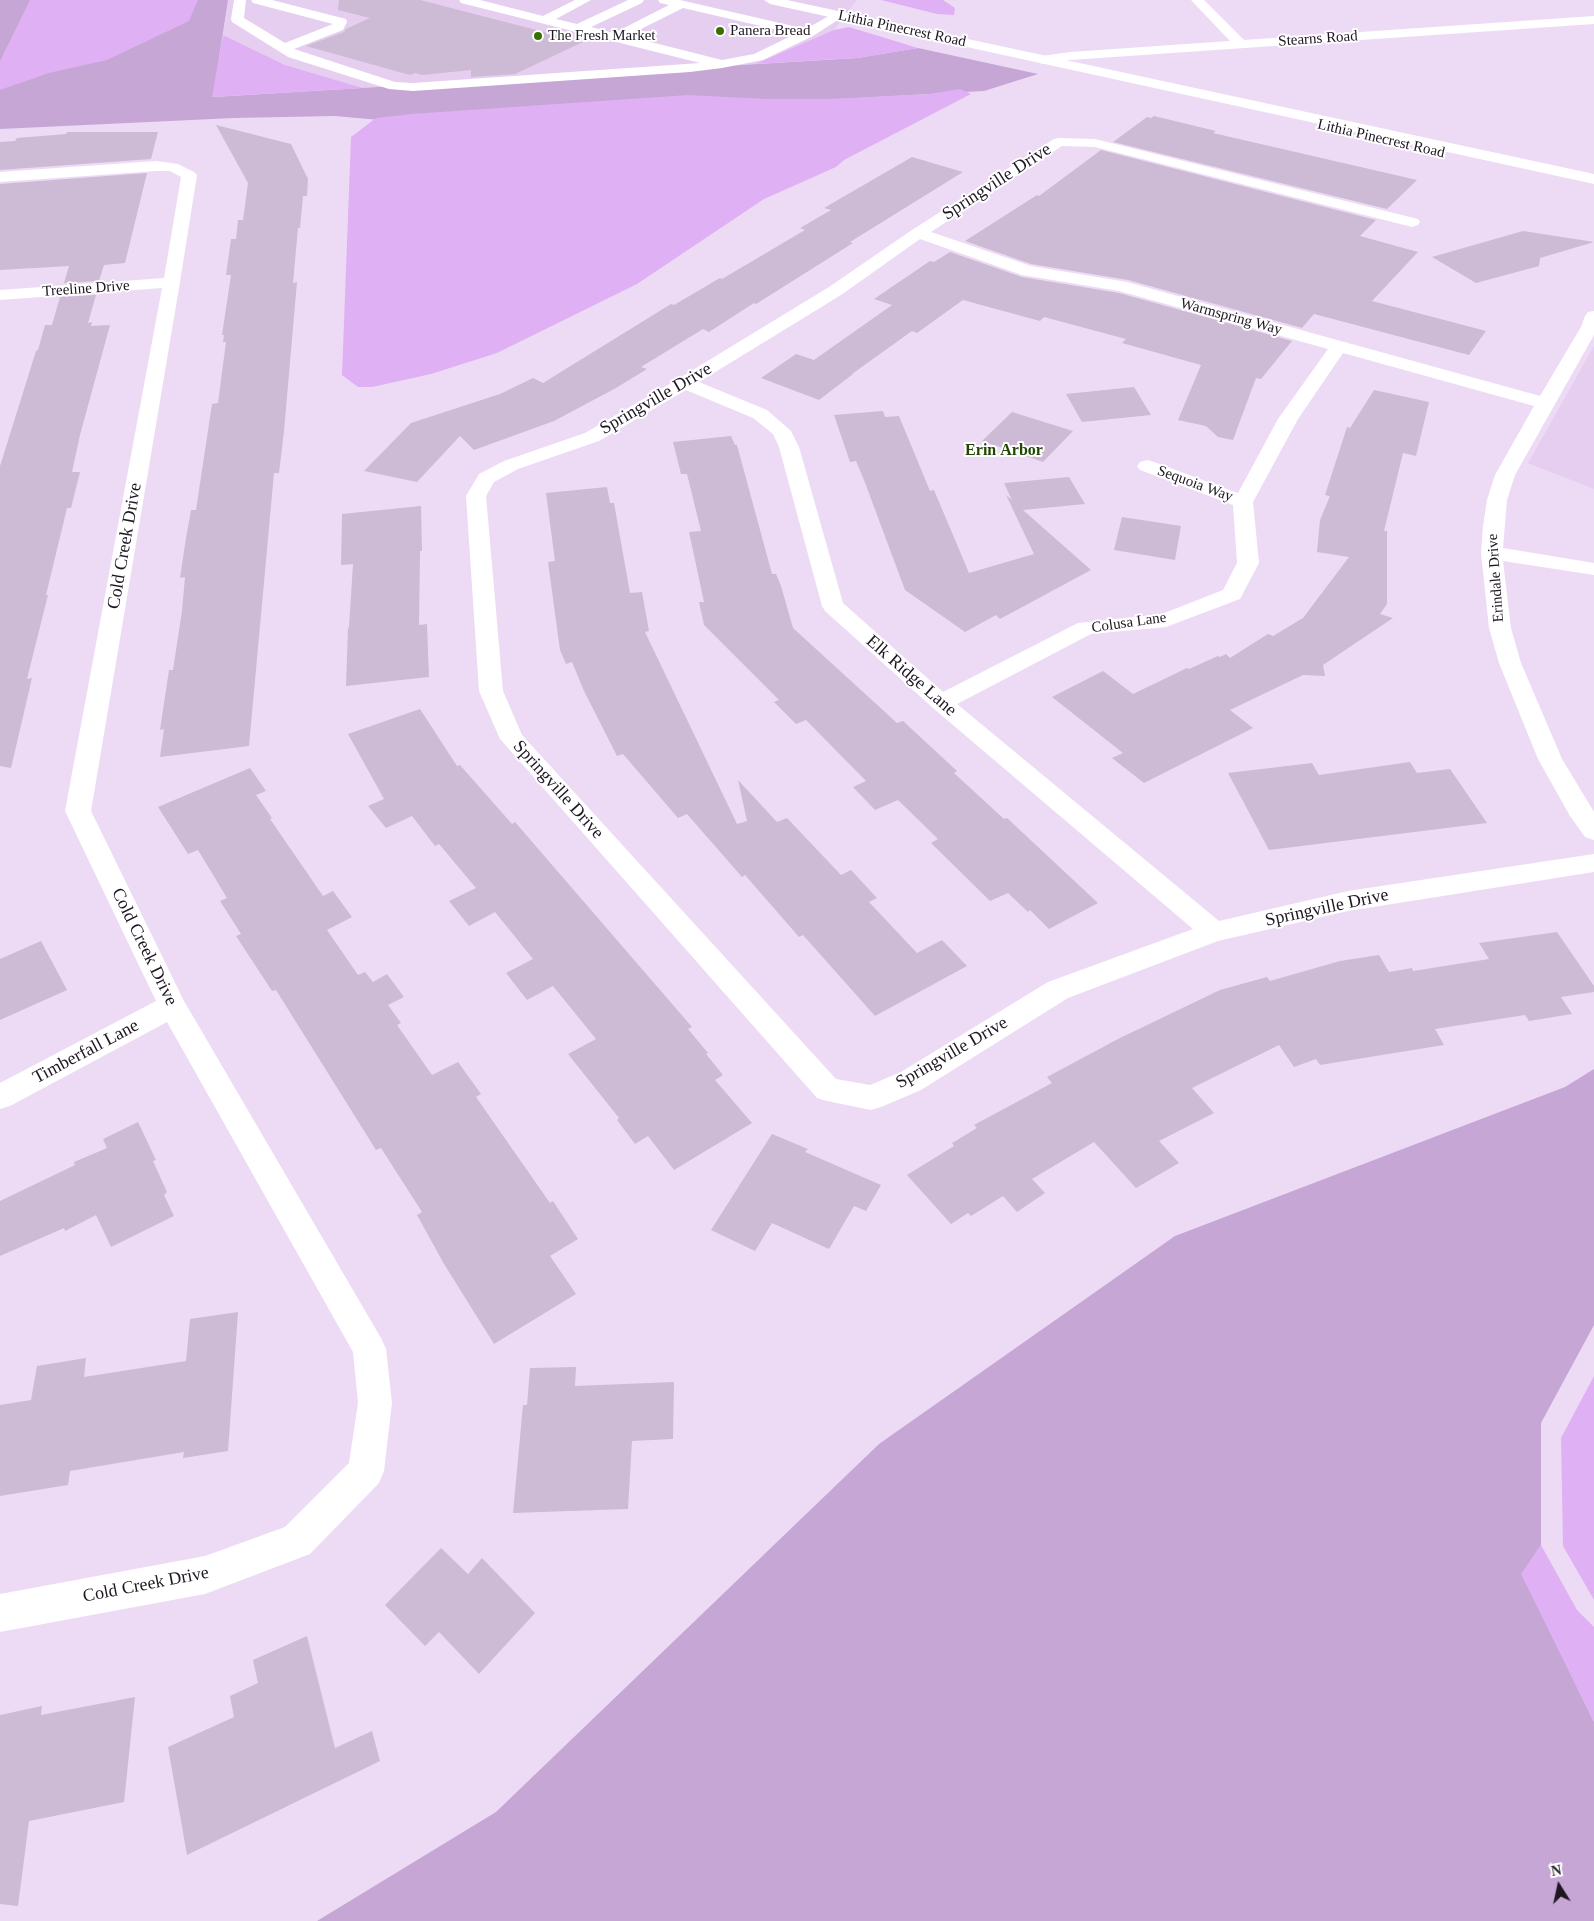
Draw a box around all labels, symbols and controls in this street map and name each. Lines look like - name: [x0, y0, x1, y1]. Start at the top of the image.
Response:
- street label: Lithia Pinecrest Road: [837, 7, 967, 51]
- place label: Panera Bread: [730, 22, 810, 40]
- marker: Panera Bread: [714, 25, 726, 37]
- place label: The Fresh Market: [548, 27, 655, 45]
- street label: Stearns Road: [1278, 27, 1358, 51]
- marker: The Fresh Market: [532, 30, 544, 42]
- street label: Lithia Pinecrest Road: [1316, 116, 1446, 162]
- street label: Springville Drive: [938, 139, 1056, 225]
- street label: Treeline Drive: [42, 277, 130, 301]
- street label: Warmspring Way: [1178, 295, 1284, 339]
- street label: Springville Drive: [596, 358, 716, 440]
- district label: Erin Arbor: [965, 441, 1043, 461]
- street label: Sequoia Way: [1155, 462, 1235, 506]
- street label: Cold Creek Drive: [103, 481, 147, 611]
- street label: Erindale Drive: [1484, 533, 1508, 623]
- street label: Colusa Lane: [1090, 609, 1168, 637]
- street label: Elk Ridge Lane: [861, 631, 961, 721]
- street label: Springville Drive: [508, 736, 608, 844]
- street label: Springville Drive: [1263, 884, 1391, 932]
- street label: Cold Creek Drive: [106, 885, 182, 1009]
- street label: Springville Drive: [892, 1012, 1012, 1094]
- street label: Timberfall Lane: [29, 1015, 143, 1089]
- street label: Cold Creek Drive: [81, 1562, 211, 1608]
- north arrow: [1534, 1861, 1584, 1911]
- text: N: [1550, 1862, 1563, 1879]

